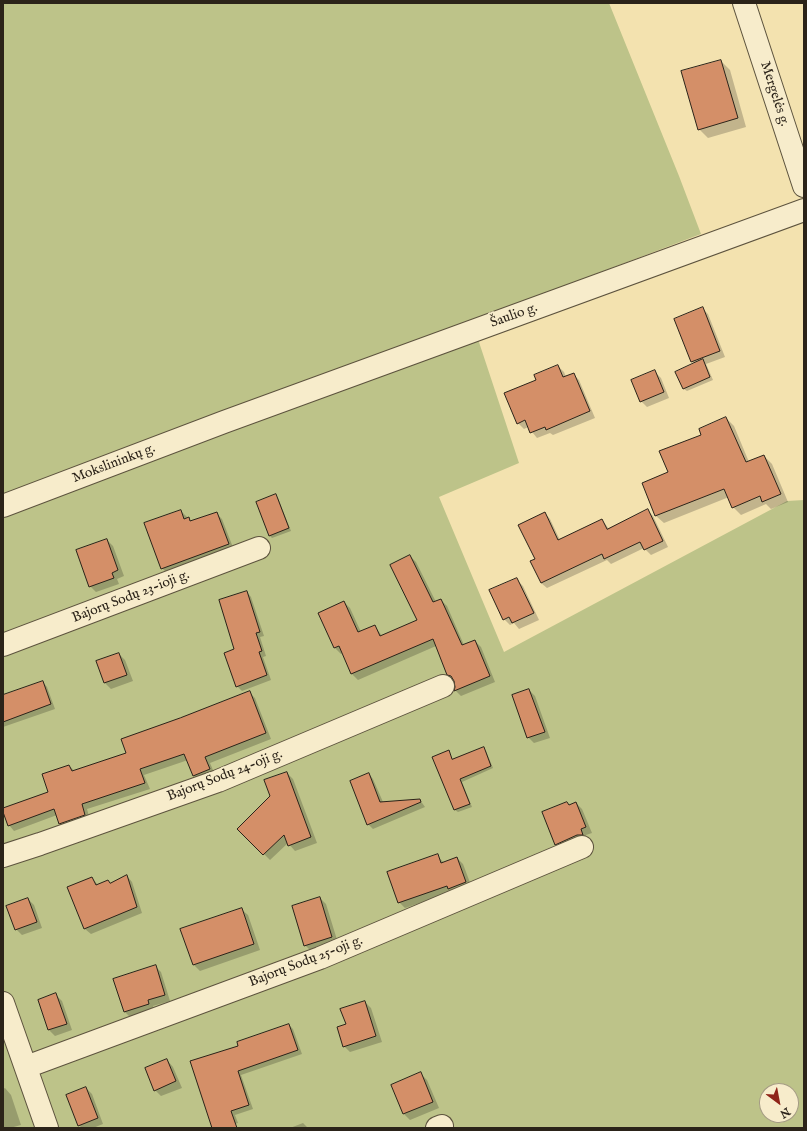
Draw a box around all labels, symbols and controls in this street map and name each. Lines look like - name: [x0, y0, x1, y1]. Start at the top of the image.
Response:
- street label: Mergelės g.: [756, 59, 792, 129]
- street label: Šaulio g.: [488, 300, 540, 332]
- street label: Mokslininkų g.: [70, 440, 158, 488]
- street label: Bajorų Sodų 23-ioji g.: [70, 567, 192, 627]
- street label: Bajorų Sodų 24-oji g.: [165, 746, 285, 806]
- street label: Bajorų Sodų 25-oji g.: [247, 933, 365, 991]
- north arrow: [759, 1083, 799, 1123]
- text: N: [777, 1104, 793, 1121]

